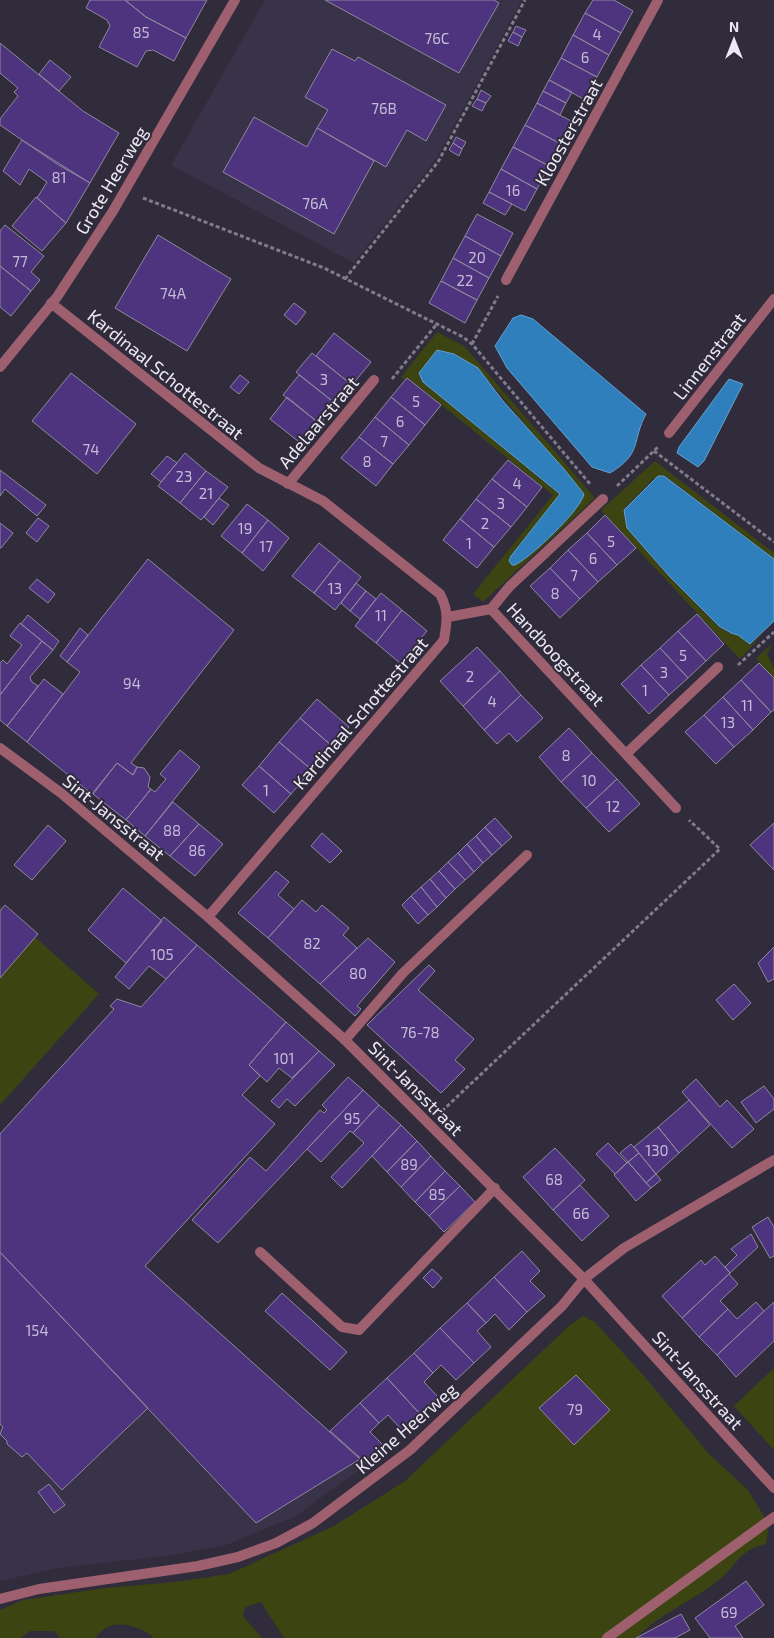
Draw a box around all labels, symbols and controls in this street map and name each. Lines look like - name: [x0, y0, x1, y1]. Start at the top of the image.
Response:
- north arrow: [709, 15, 759, 65]
- text: N: [729, 18, 739, 35]
- house number: 85: [132, 23, 150, 41]
- house number: 4: [592, 25, 602, 43]
- house number: 76C: [425, 29, 450, 47]
- house number: 6: [581, 48, 589, 66]
- street label: Kloosterstraat: [529, 74, 607, 189]
- house number: 76B: [371, 99, 397, 117]
- street label: Grote Heerweg: [70, 122, 152, 238]
- house number: 81: [51, 168, 67, 186]
- house number: 16: [506, 181, 520, 199]
- house number: 76A: [302, 194, 328, 212]
- house number: 20: [468, 248, 486, 266]
- house number: 77: [12, 252, 28, 270]
- house number: 22: [457, 271, 473, 289]
- house number: 74A: [160, 284, 187, 302]
- street label: Kardinaal Schottestraat: [84, 304, 249, 444]
- street label: Linnenstraat: [668, 308, 750, 404]
- house number: 3: [320, 370, 328, 388]
- street label: Adelaarstraat: [273, 371, 363, 472]
- house number: 5: [412, 392, 420, 410]
- house number: 6: [396, 412, 404, 430]
- house number: 7: [380, 432, 388, 450]
- house number: 74: [83, 440, 99, 458]
- house number: 8: [362, 452, 372, 470]
- house number: 23: [176, 467, 192, 485]
- house number: 4: [512, 474, 522, 492]
- house number: 21: [199, 484, 213, 502]
- house number: 3: [497, 494, 505, 512]
- house number: 2: [481, 514, 489, 532]
- house number: 19: [238, 519, 252, 537]
- house number: 5: [607, 532, 615, 550]
- house number: 1: [466, 534, 472, 552]
- house number: 17: [259, 537, 273, 555]
- house number: 6: [589, 549, 597, 567]
- house number: 7: [570, 566, 578, 584]
- house number: 13: [328, 579, 342, 597]
- house number: 8: [550, 584, 560, 602]
- street label: Handboogstraat: [503, 598, 610, 710]
- house number: 11: [375, 606, 387, 624]
- street label: Kardinaal Schottestraat: [288, 632, 432, 794]
- house number: 5: [679, 646, 687, 664]
- house number: 3: [660, 663, 668, 681]
- house number: 2: [466, 667, 474, 685]
- house number: 94: [123, 674, 141, 692]
- house number: 1: [642, 681, 648, 699]
- house number: 4: [487, 692, 497, 710]
- house number: 11: [741, 696, 753, 714]
- house number: 13: [721, 713, 735, 731]
- house number: 8: [561, 746, 571, 764]
- street label: Sint-Jansstraat: [59, 769, 169, 865]
- house number: 10: [581, 771, 597, 789]
- house number: 1: [263, 781, 269, 799]
- house number: 12: [606, 797, 620, 815]
- house number: 88: [163, 821, 181, 839]
- house number: 86: [188, 841, 206, 859]
- house number: 82: [303, 934, 321, 952]
- house number: 105: [150, 945, 174, 963]
- house number: 80: [349, 964, 367, 982]
- house number: 76-78: [400, 1023, 440, 1041]
- street label: Sint-Jansstraat: [364, 1036, 468, 1140]
- house number: 101: [274, 1049, 295, 1067]
- house number: 95: [344, 1109, 360, 1127]
- house number: 130: [645, 1141, 669, 1159]
- house number: 89: [400, 1155, 418, 1173]
- house number: 68: [545, 1170, 563, 1188]
- house number: 85: [428, 1185, 446, 1203]
- house number: 66: [572, 1204, 590, 1222]
- house number: 154: [25, 1321, 49, 1339]
- street label: Sint-Jansstraat: [648, 1326, 748, 1434]
- street label: Kleine Heerweg: [351, 1378, 461, 1478]
- house number: 79: [567, 1400, 583, 1418]
- house number: 69: [720, 1603, 738, 1621]

